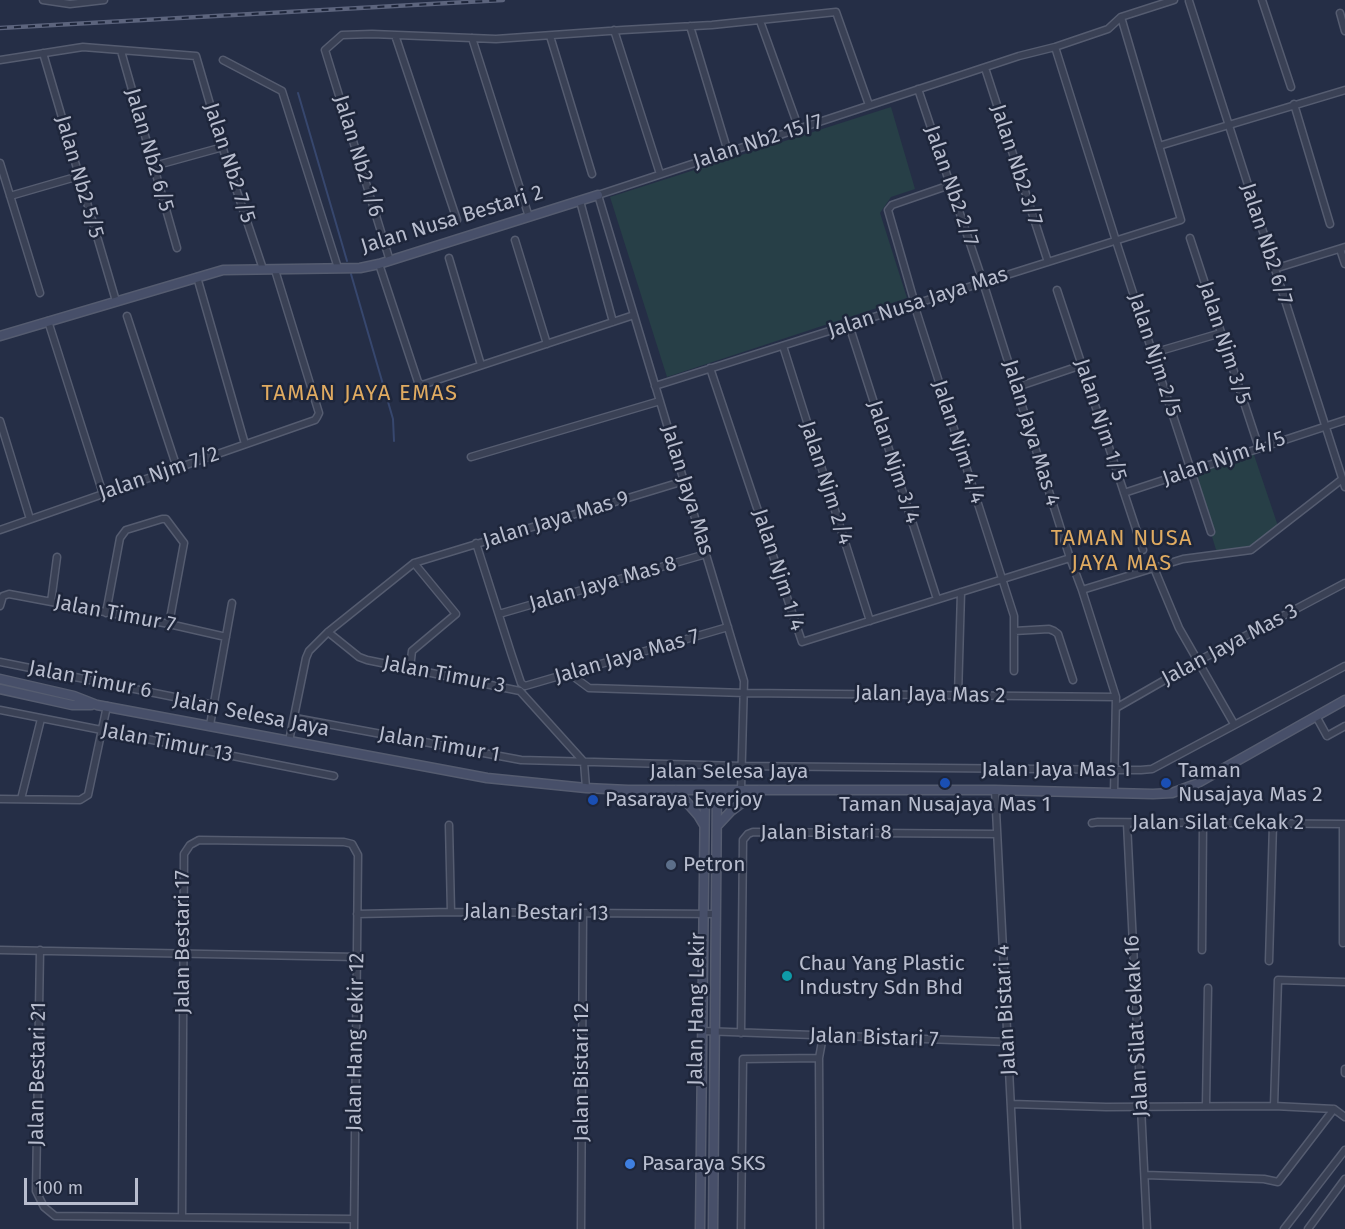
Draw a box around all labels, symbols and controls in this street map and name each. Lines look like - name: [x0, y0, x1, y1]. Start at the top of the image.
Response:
- street label: Jalan Nb2 6/5: [119, 85, 179, 215]
- street label: Jalan Nb2 1/6: [328, 92, 388, 220]
- street label: Jalan Nb2 7/5: [198, 100, 260, 226]
- street label: Jalan Nb2 3/7: [985, 101, 1047, 229]
- street label: Jalan Nb2 15/7: [690, 109, 826, 175]
- street label: Jalan Nb2 5/5: [49, 113, 109, 241]
- street label: Jalan Nb2 2/7: [919, 122, 983, 250]
- street label: Jalan Nusa Bestari 2: [358, 180, 546, 260]
- street label: Jalan Nb2 6/7: [1234, 180, 1298, 308]
- street label: Jalan Nusa Jaya Mas: [825, 262, 1011, 344]
- street label: Jalan Njm 3/5: [1192, 278, 1256, 408]
- street label: Jalan Njm 2/5: [1122, 290, 1186, 420]
- street label: Jalan Njm 1/5: [1068, 356, 1132, 484]
- street label: Jalan Jaya Mas 4: [997, 357, 1065, 509]
- street label: Jalan Njm 4/4: [926, 377, 990, 507]
- district label: TAMAN JAYA EMAS: [261, 381, 459, 407]
- street label: Jalan Njm 3/4: [861, 397, 925, 527]
- street label: Jalan Njm 2/4: [794, 418, 858, 548]
- street label: Jalan Jaya Mas: [655, 422, 719, 558]
- street label: Jalan Njm 4/5: [1159, 426, 1289, 492]
- street label: Jalan Njm 7/2: [95, 442, 223, 506]
- street label: Jalan Jaya Mas 9: [480, 486, 632, 554]
- street label: Jalan Njm 1/4: [746, 506, 810, 634]
- district label: TAMAN NUSA JAYA MAS: [1051, 526, 1193, 578]
- street label: Jalan Jaya Mas 8: [526, 551, 680, 617]
- street label: Jalan Timur 7: [52, 590, 178, 638]
- street label: Jalan Jaya Mas 3: [1157, 598, 1303, 692]
- street label: Jalan Jaya Mas 7: [552, 624, 702, 690]
- street label: Jalan Timur 3: [381, 651, 507, 699]
- street label: Jalan Timur 6: [26, 656, 154, 704]
- street label: Jalan Jaya Mas 2: [854, 681, 1006, 709]
- street label: Jalan Selesa Jaya: [171, 687, 331, 743]
- street label: Jalan Timur 13: [99, 718, 235, 768]
- street label: Jalan Timur 1: [376, 722, 502, 768]
- street label: Jalan Jaya Mas 1: [981, 757, 1131, 783]
- place label: Taman Nusajaya Mas 2: [1178, 758, 1323, 808]
- street label: Jalan Selesa Jaya: [650, 759, 808, 785]
- marker: Taman Nusajaya Mas 1: [938, 776, 952, 790]
- marker: Taman Nusajaya Mas 2: [1159, 776, 1173, 790]
- place label: Pasaraya Everjoy: [605, 787, 763, 813]
- place label: Taman Nusajaya Mas 1: [839, 792, 1051, 818]
- marker: Pasaraya Everjoy: [586, 793, 600, 807]
- street label: Jalan Silat Cekak 2: [1132, 810, 1304, 836]
- street label: Jalan Bistari 8: [760, 820, 892, 846]
- place label: Petron: [683, 852, 746, 878]
- marker: Petron: [664, 858, 678, 872]
- street label: Jalan Bestari 17: [170, 870, 196, 1014]
- street label: Jalan Bestari 13: [463, 899, 609, 927]
- street label: Jalan Hang Lekir: [683, 932, 711, 1086]
- street label: Jalan Silat Cekak 16: [1120, 934, 1154, 1118]
- street label: Jalan Bistari 4: [990, 944, 1022, 1076]
- place label: Chau Yang Plastic Industry Sdn Bhd: [799, 951, 965, 1001]
- street label: Jalan Hang Lekir 12: [342, 952, 370, 1132]
- marker: Chau Yang Plastic Industry Sdn Bhd: [780, 969, 794, 983]
- street label: Jalan Bestari 21: [24, 1002, 52, 1146]
- street label: Jalan Bistari 12: [569, 1002, 595, 1142]
- street label: Jalan Bistari 7: [809, 1023, 939, 1053]
- place label: Pasaraya SKS: [642, 1151, 766, 1177]
- marker: Pasaraya SKS: [623, 1157, 637, 1171]
- scale bar: [27, 1166, 141, 1204]
- text: 100 m: [35, 1177, 83, 1199]

